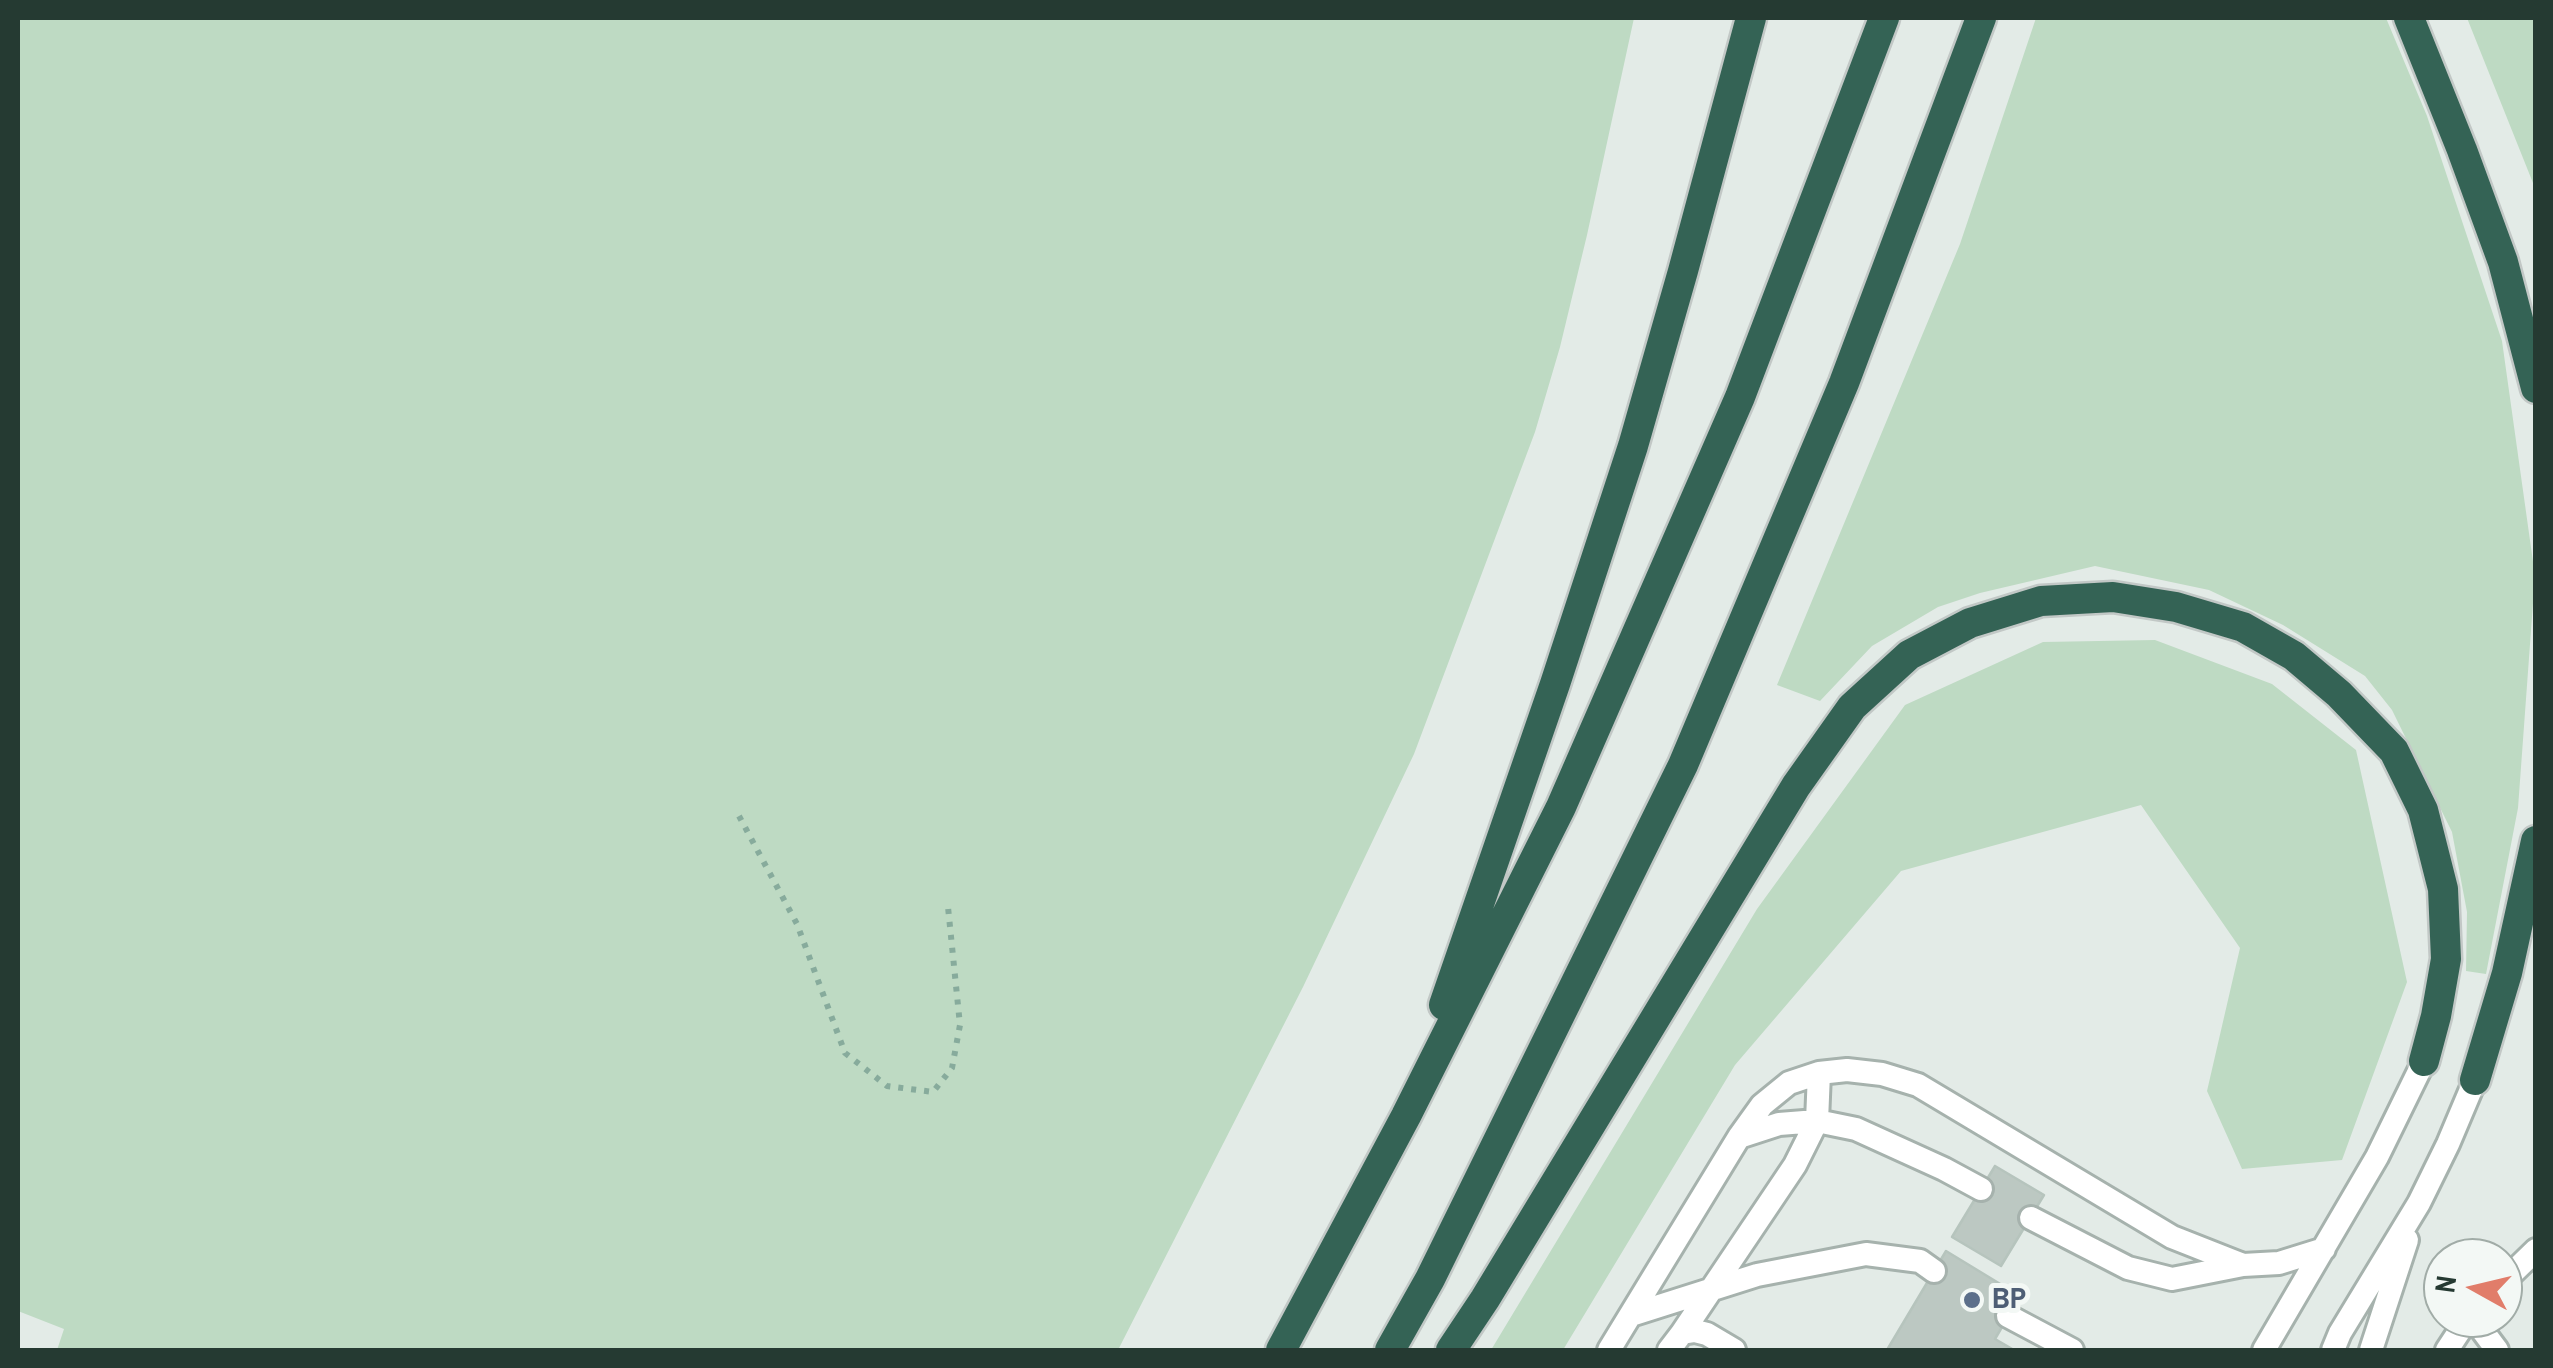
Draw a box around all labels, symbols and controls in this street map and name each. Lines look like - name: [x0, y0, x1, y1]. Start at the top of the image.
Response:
- north arrow: [2423, 1238, 2523, 1338]
- text: N: [2425, 1273, 2465, 1295]
- place label: BP: [1992, 1282, 2026, 1318]
- marker: BP: [1961, 1289, 1983, 1311]

